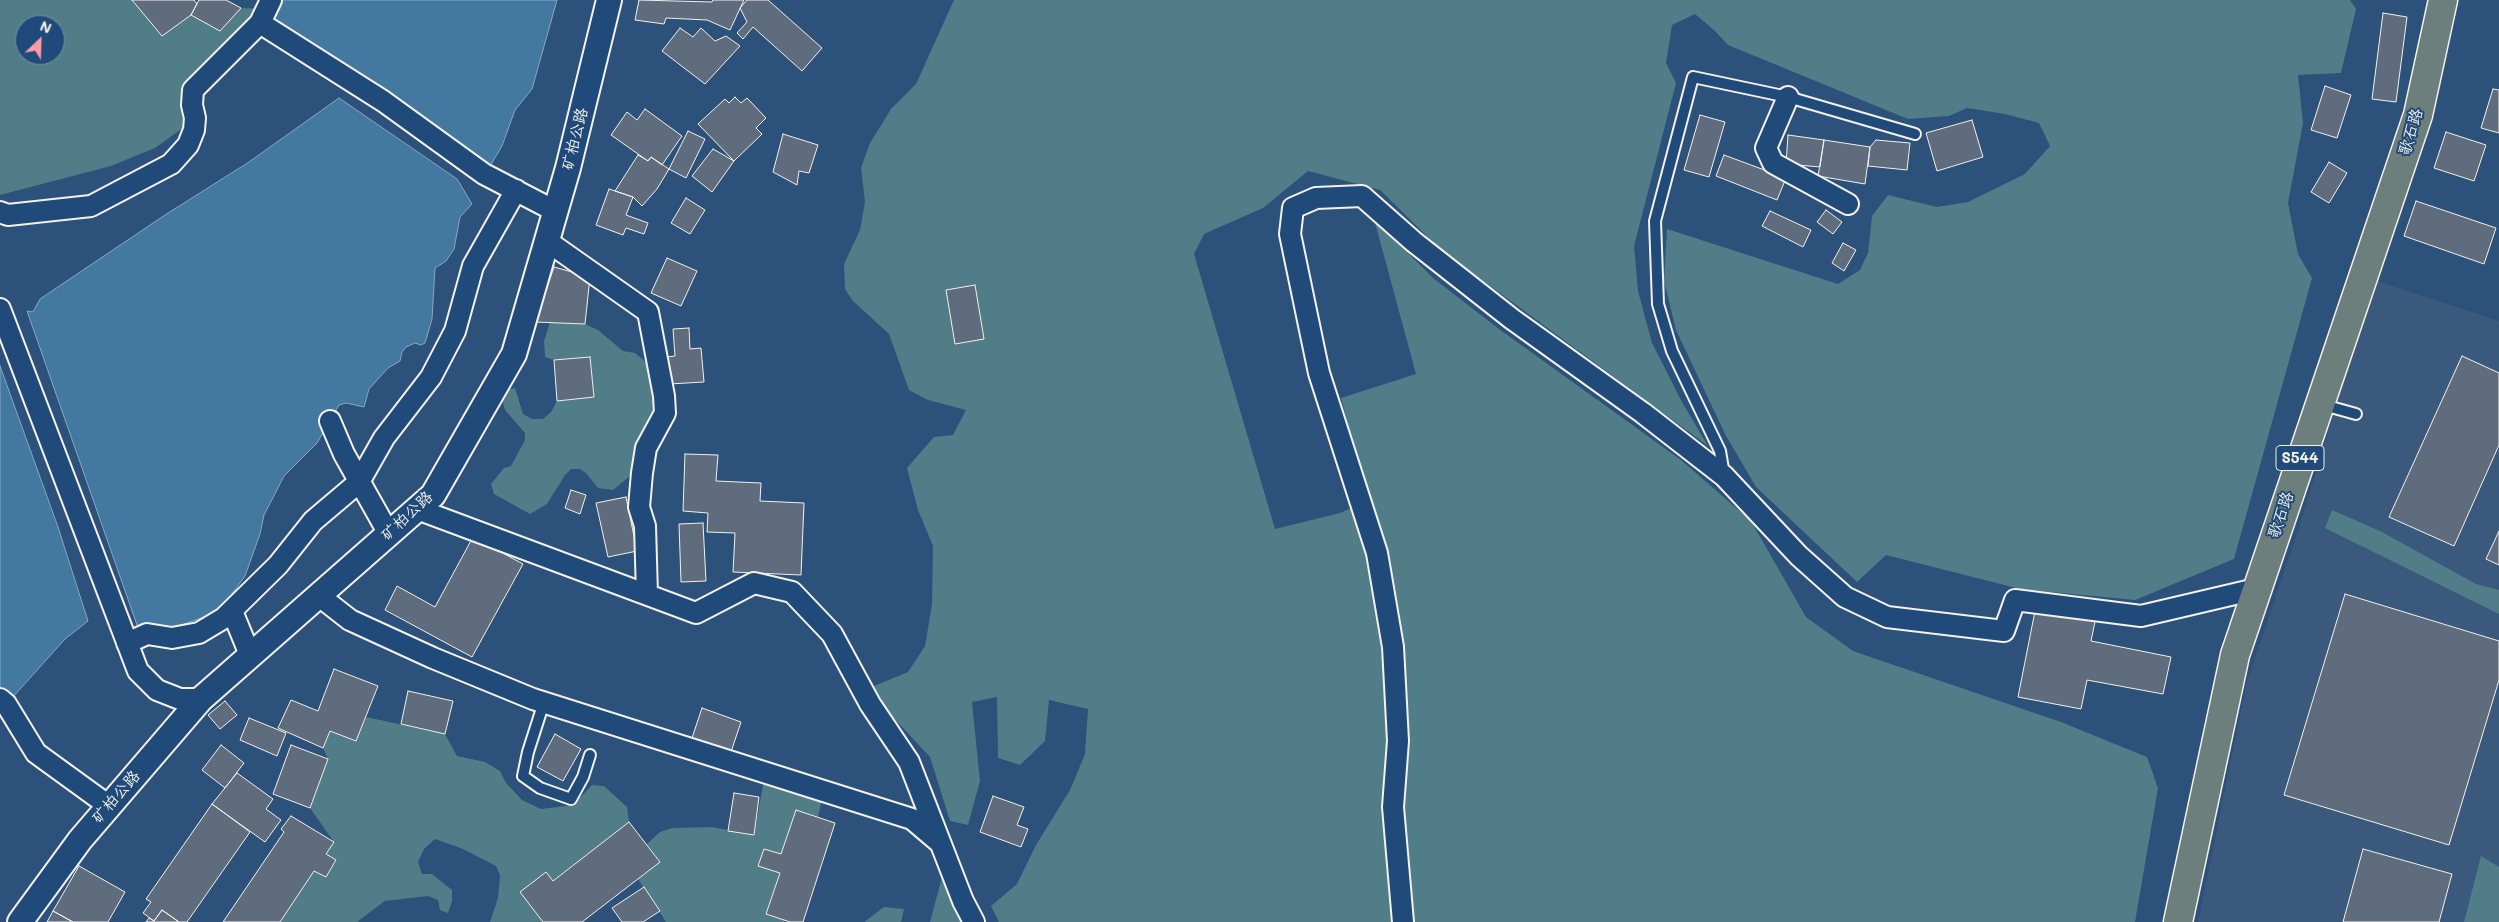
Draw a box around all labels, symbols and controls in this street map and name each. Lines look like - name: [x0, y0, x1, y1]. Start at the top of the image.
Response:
- north arrow: [15, 15, 65, 65]
- text: N: [37, 16, 55, 38]
- street label: 矿柏公路: [558, 106, 592, 172]
- street label: 歌石路: [2395, 106, 2427, 158]
- road number: S544: [2276, 446, 2324, 470]
- street label: 矿柏公路: [377, 487, 437, 545]
- street label: 歌石路: [2264, 489, 2298, 541]
- street label: 矿柏公路: [88, 767, 144, 827]

